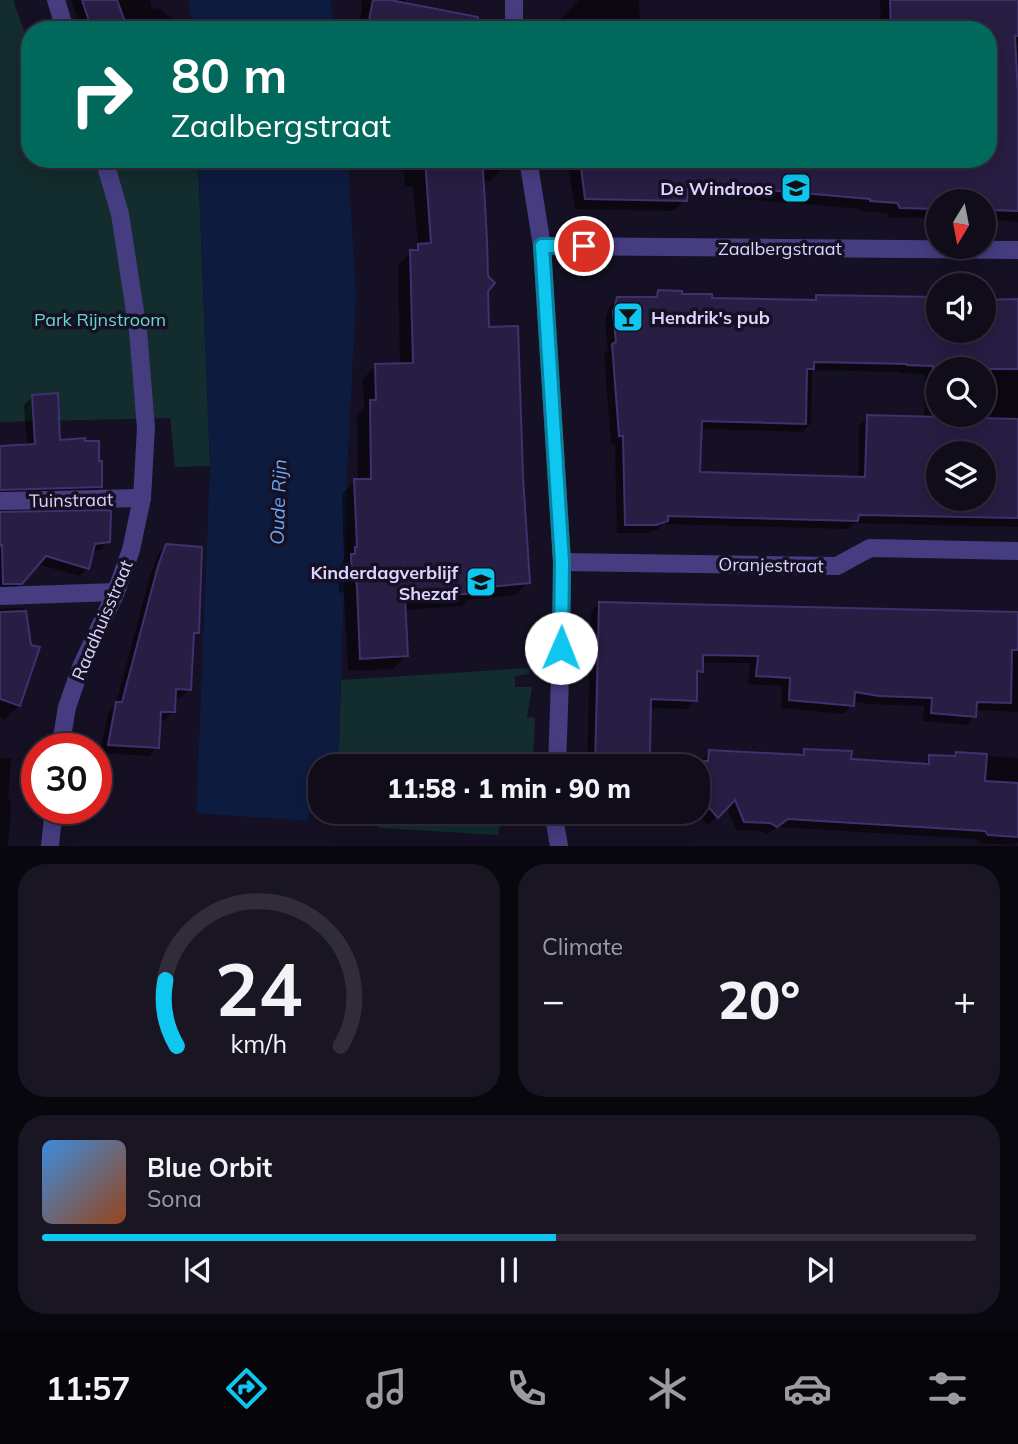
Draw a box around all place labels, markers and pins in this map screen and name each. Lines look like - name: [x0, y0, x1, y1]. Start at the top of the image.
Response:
- school or university icon: De Windroos: [779, 171, 813, 205]
- place label: De Windroos: [660, 177, 773, 200]
- pin: [554, 216, 614, 276]
- bar icon: Hendrik's pub: [611, 300, 645, 334]
- place label: Hendrik's pub: [651, 306, 770, 329]
- place label: Kinderdagverblijf Shezaf: [311, 561, 458, 605]
- school or university icon: Kinderdagverblijf Shezaf: [464, 565, 498, 599]

